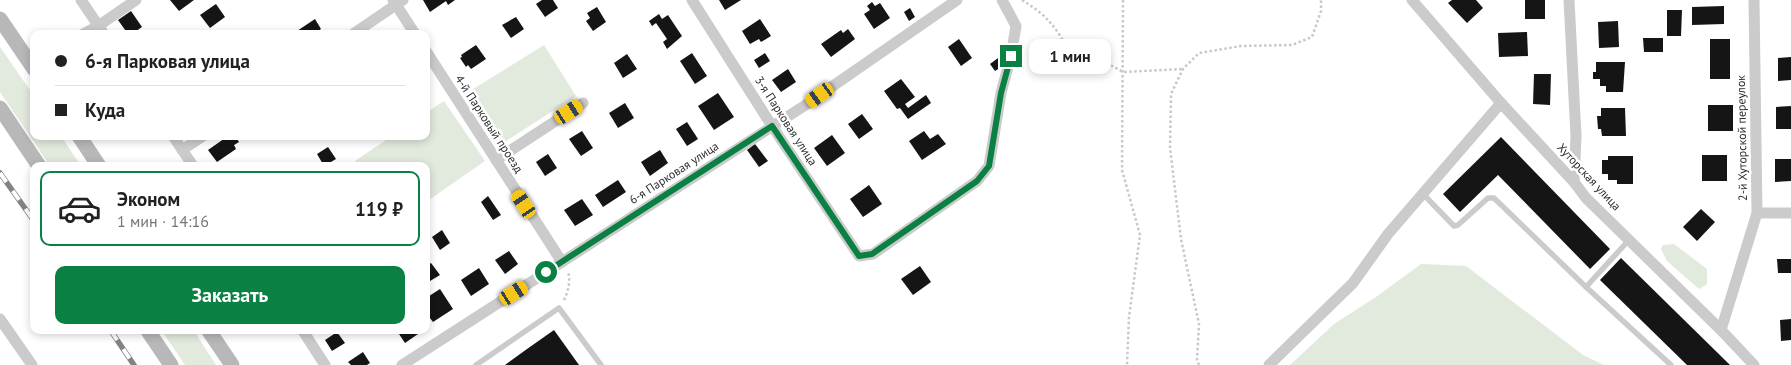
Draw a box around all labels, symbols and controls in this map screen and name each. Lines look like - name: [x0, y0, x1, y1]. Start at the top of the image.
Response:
- callout: 1 мин: [1028, 38, 1111, 74]
- route end: [1000, 45, 1022, 67]
- text: 1 мин: [1049, 46, 1091, 66]
- text: 6-я Парковая улица: [85, 49, 250, 73]
- street label: 4-й Парковый проезд: [452, 72, 527, 176]
- street label: 3-я Парковая улица: [752, 73, 821, 168]
- street label: 2-й Хуторской переулок: [1733, 75, 1750, 201]
- car: [803, 80, 836, 110]
- text: Куда: [85, 98, 125, 122]
- car: [552, 98, 585, 126]
- street label: 6-я Парковая улица: [626, 138, 721, 207]
- street label: Хуторская улица: [1554, 140, 1624, 213]
- icon: car: [57, 186, 102, 231]
- text: Эконом: [117, 187, 180, 211]
- car: [509, 187, 538, 221]
- text: 119 ₽: [355, 197, 403, 221]
- text: 1 мин · 14:16: [117, 211, 209, 231]
- route start: [535, 261, 557, 283]
- button: Заказать: [55, 266, 405, 324]
- car: [497, 279, 530, 307]

